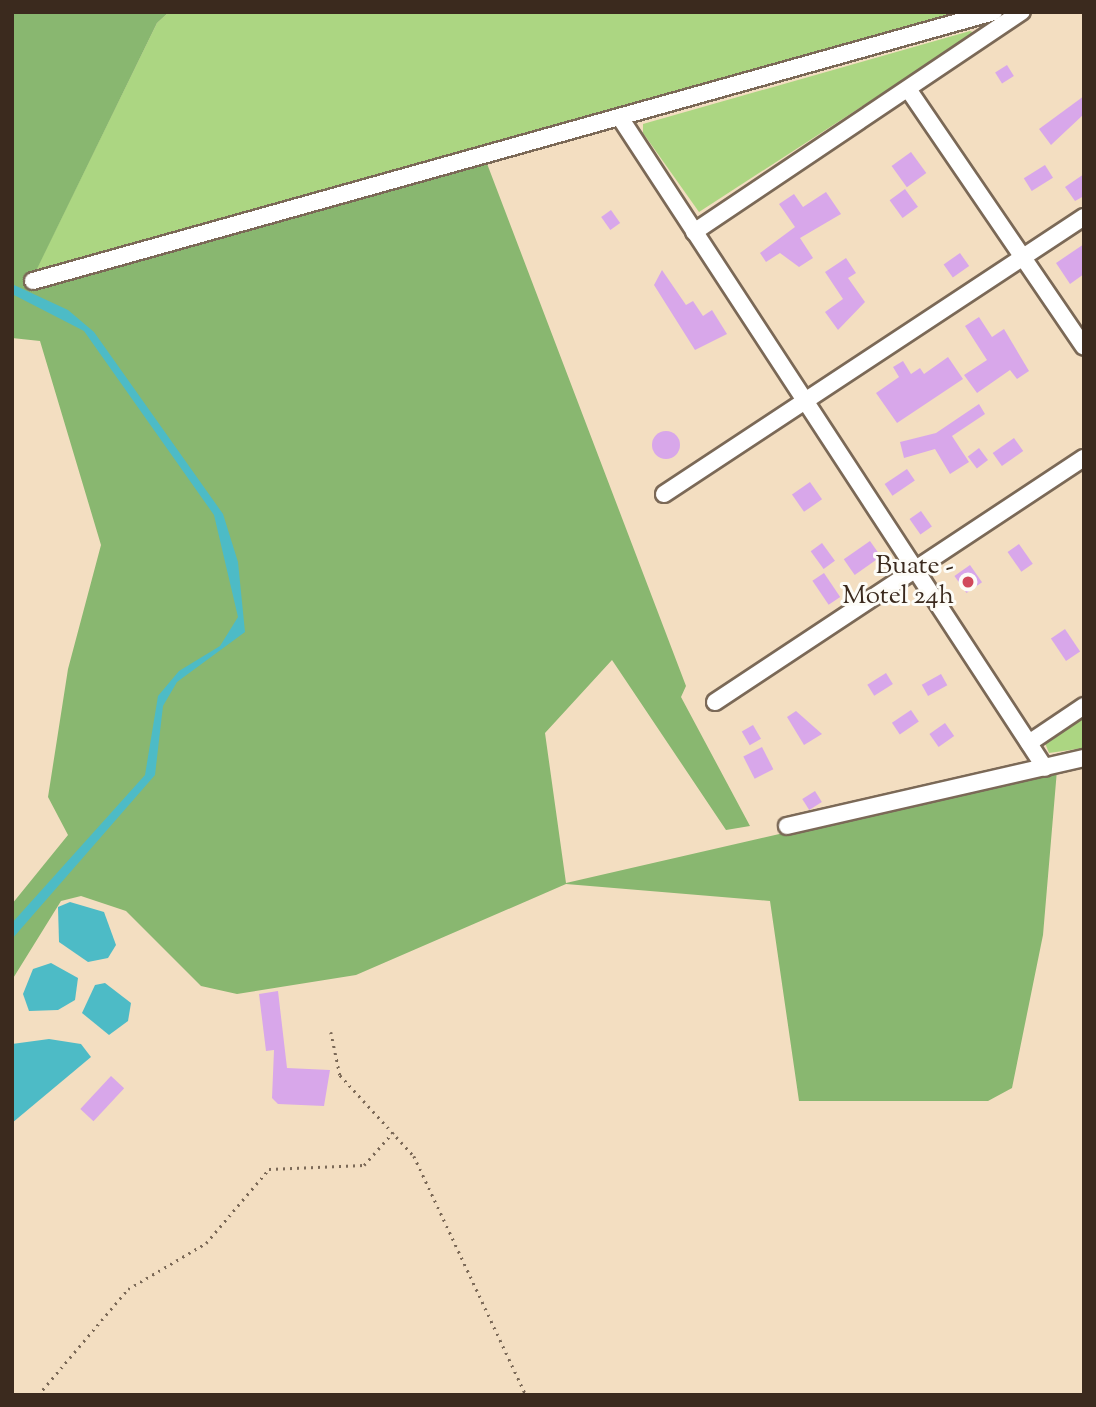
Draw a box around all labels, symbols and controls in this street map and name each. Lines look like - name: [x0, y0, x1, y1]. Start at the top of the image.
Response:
- place label: Buate - Motel 24h: [842, 551, 954, 612]
- marker: Buate - Motel 24h: [960, 574, 976, 590]

